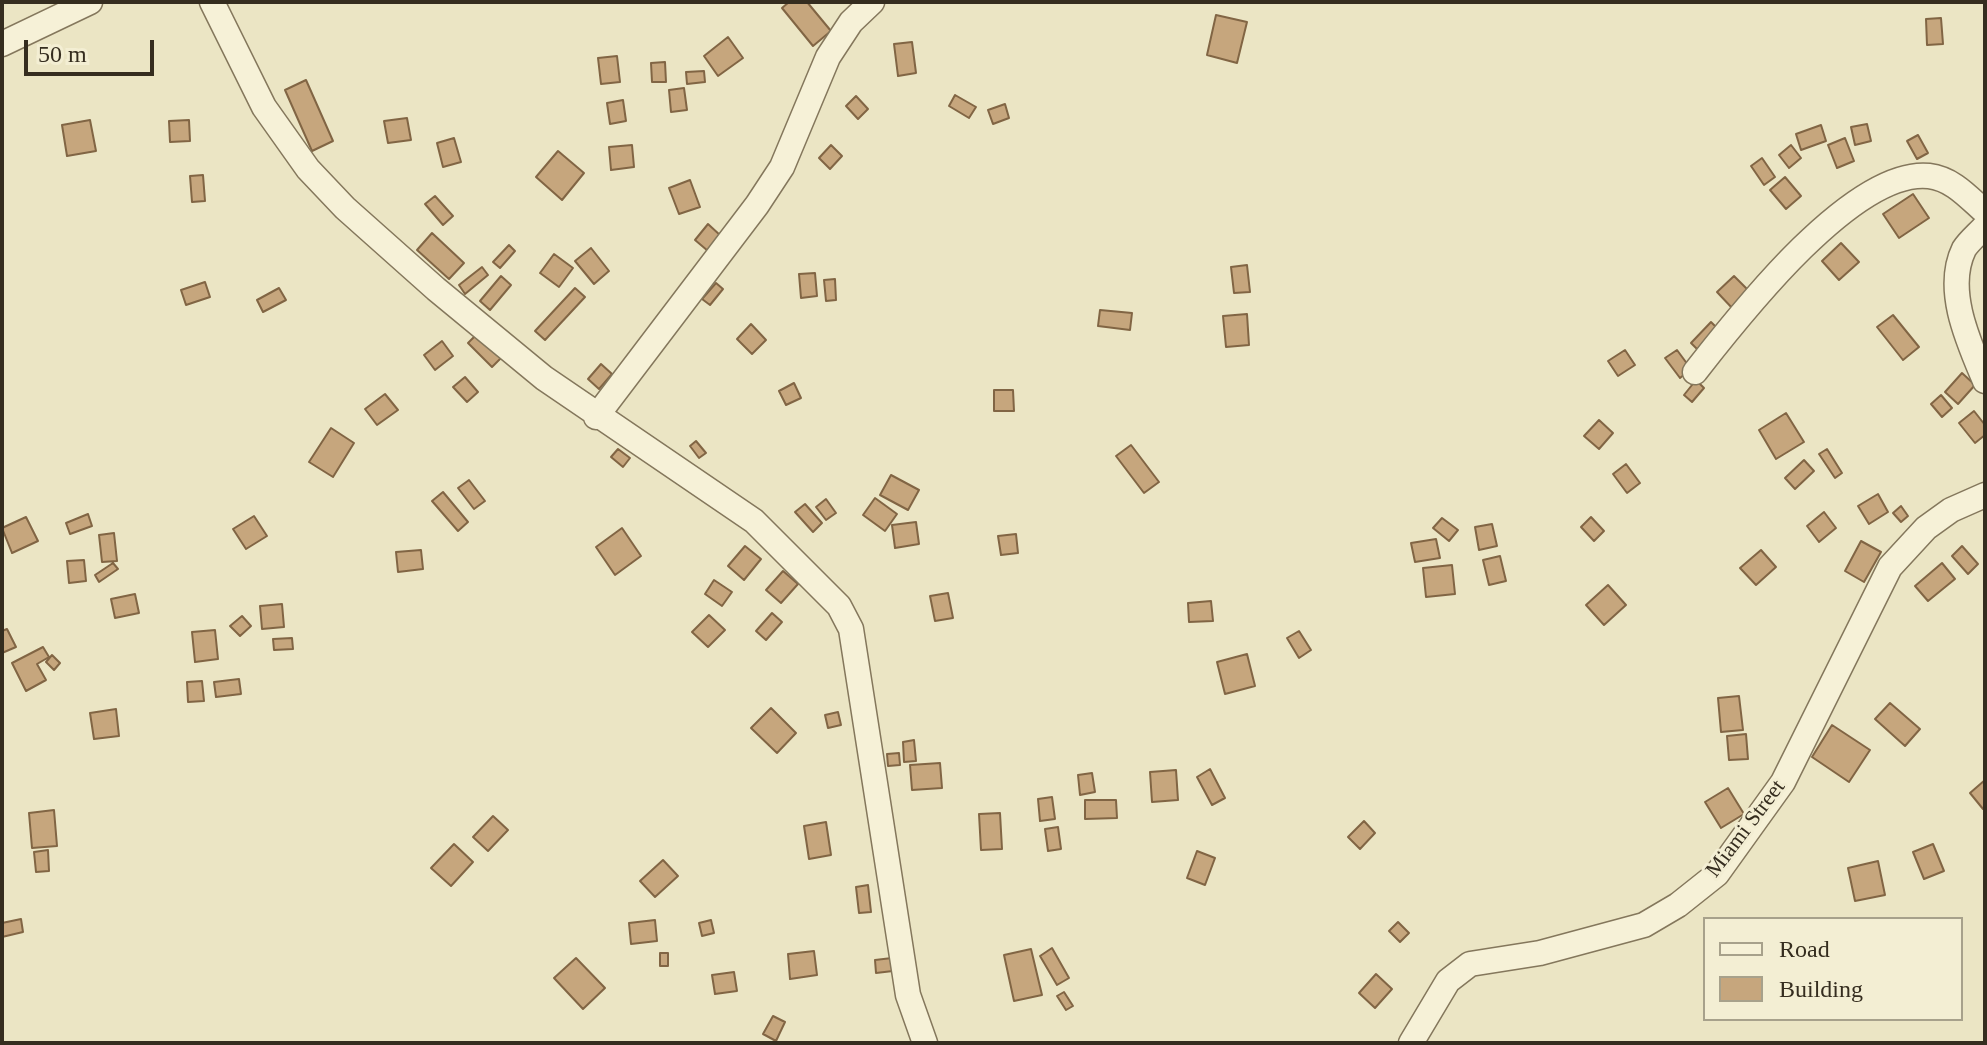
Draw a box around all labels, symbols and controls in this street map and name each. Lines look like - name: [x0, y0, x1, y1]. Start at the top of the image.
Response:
- scale bar: [28, 24, 158, 74]
- text: 50 m: [38, 41, 87, 67]
- street label: Miami Street: [1701, 775, 1791, 883]
- legend: [1703, 917, 1963, 1021]
- text: Road: [1779, 936, 1830, 962]
- text: Building: [1779, 976, 1863, 1002]

